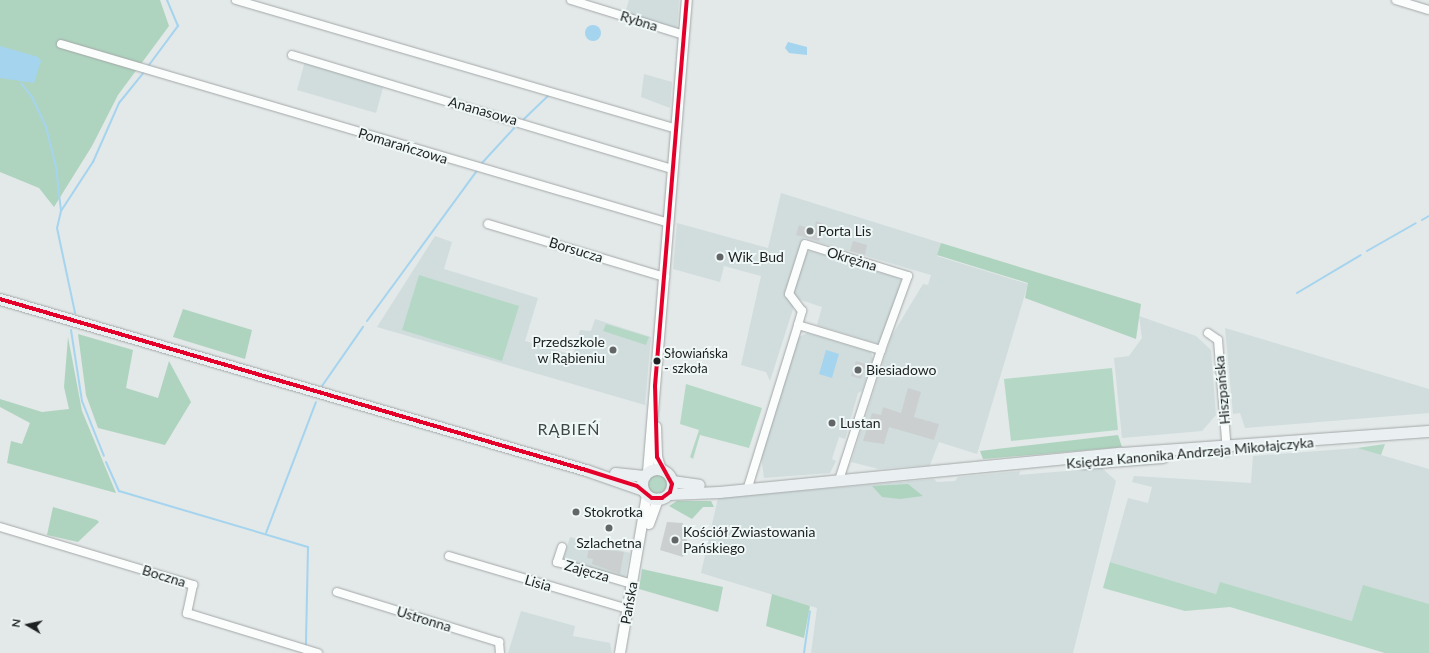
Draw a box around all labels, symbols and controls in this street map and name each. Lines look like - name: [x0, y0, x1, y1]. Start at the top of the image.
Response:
- street label: Rybna: [618, 7, 660, 35]
- street label: Ananasowa: [447, 93, 519, 129]
- street label: Pomarańczowa: [356, 124, 450, 168]
- place label: Porta Lis: [818, 223, 871, 239]
- marker: Porta Lis: [805, 226, 815, 236]
- street label: Borsucza: [547, 234, 605, 266]
- street label: Okrężna: [825, 243, 879, 275]
- place label: Wik_Bud: [728, 249, 784, 265]
- marker: Wik_Bud: [715, 252, 725, 262]
- place label: Przedszkole w Rąbieniu: [532, 334, 605, 366]
- marker: Przedszkole w Rąbieniu: [608, 345, 618, 355]
- place label: Słowiańska - szkoła: [664, 346, 728, 377]
- street label: Hiszpańska: [1211, 355, 1233, 425]
- marker: Słowiańska - szkoła: [652, 356, 662, 366]
- place label: Biesiadowo: [866, 362, 937, 378]
- marker: Biesiadowo: [853, 365, 863, 375]
- place label: Lustan: [840, 415, 880, 431]
- marker: Lustan: [827, 418, 837, 428]
- district label: RĄBIEŃ: [537, 419, 601, 439]
- street label: Księdza Kanonika Andrzeja Mikołajczyka: [1065, 434, 1315, 472]
- place label: Stokrotka: [584, 504, 643, 520]
- marker: Stokrotka: [571, 507, 581, 517]
- marker: Szlachetna: [604, 523, 614, 533]
- place label: Kościół Zwiastowania Pańskiego: [683, 524, 816, 556]
- place label: Szlachetna: [576, 535, 642, 551]
- marker: Kościół Zwiastowania Pańskiego: [670, 535, 680, 545]
- street label: Zajęcza: [563, 557, 611, 585]
- street label: Boczna: [140, 561, 188, 591]
- street label: Lisia: [523, 571, 553, 595]
- street label: Pańska: [617, 580, 641, 626]
- street label: Ustronna: [395, 603, 453, 635]
- north arrow: [8, 605, 48, 645]
- text: N: [9, 618, 23, 628]

